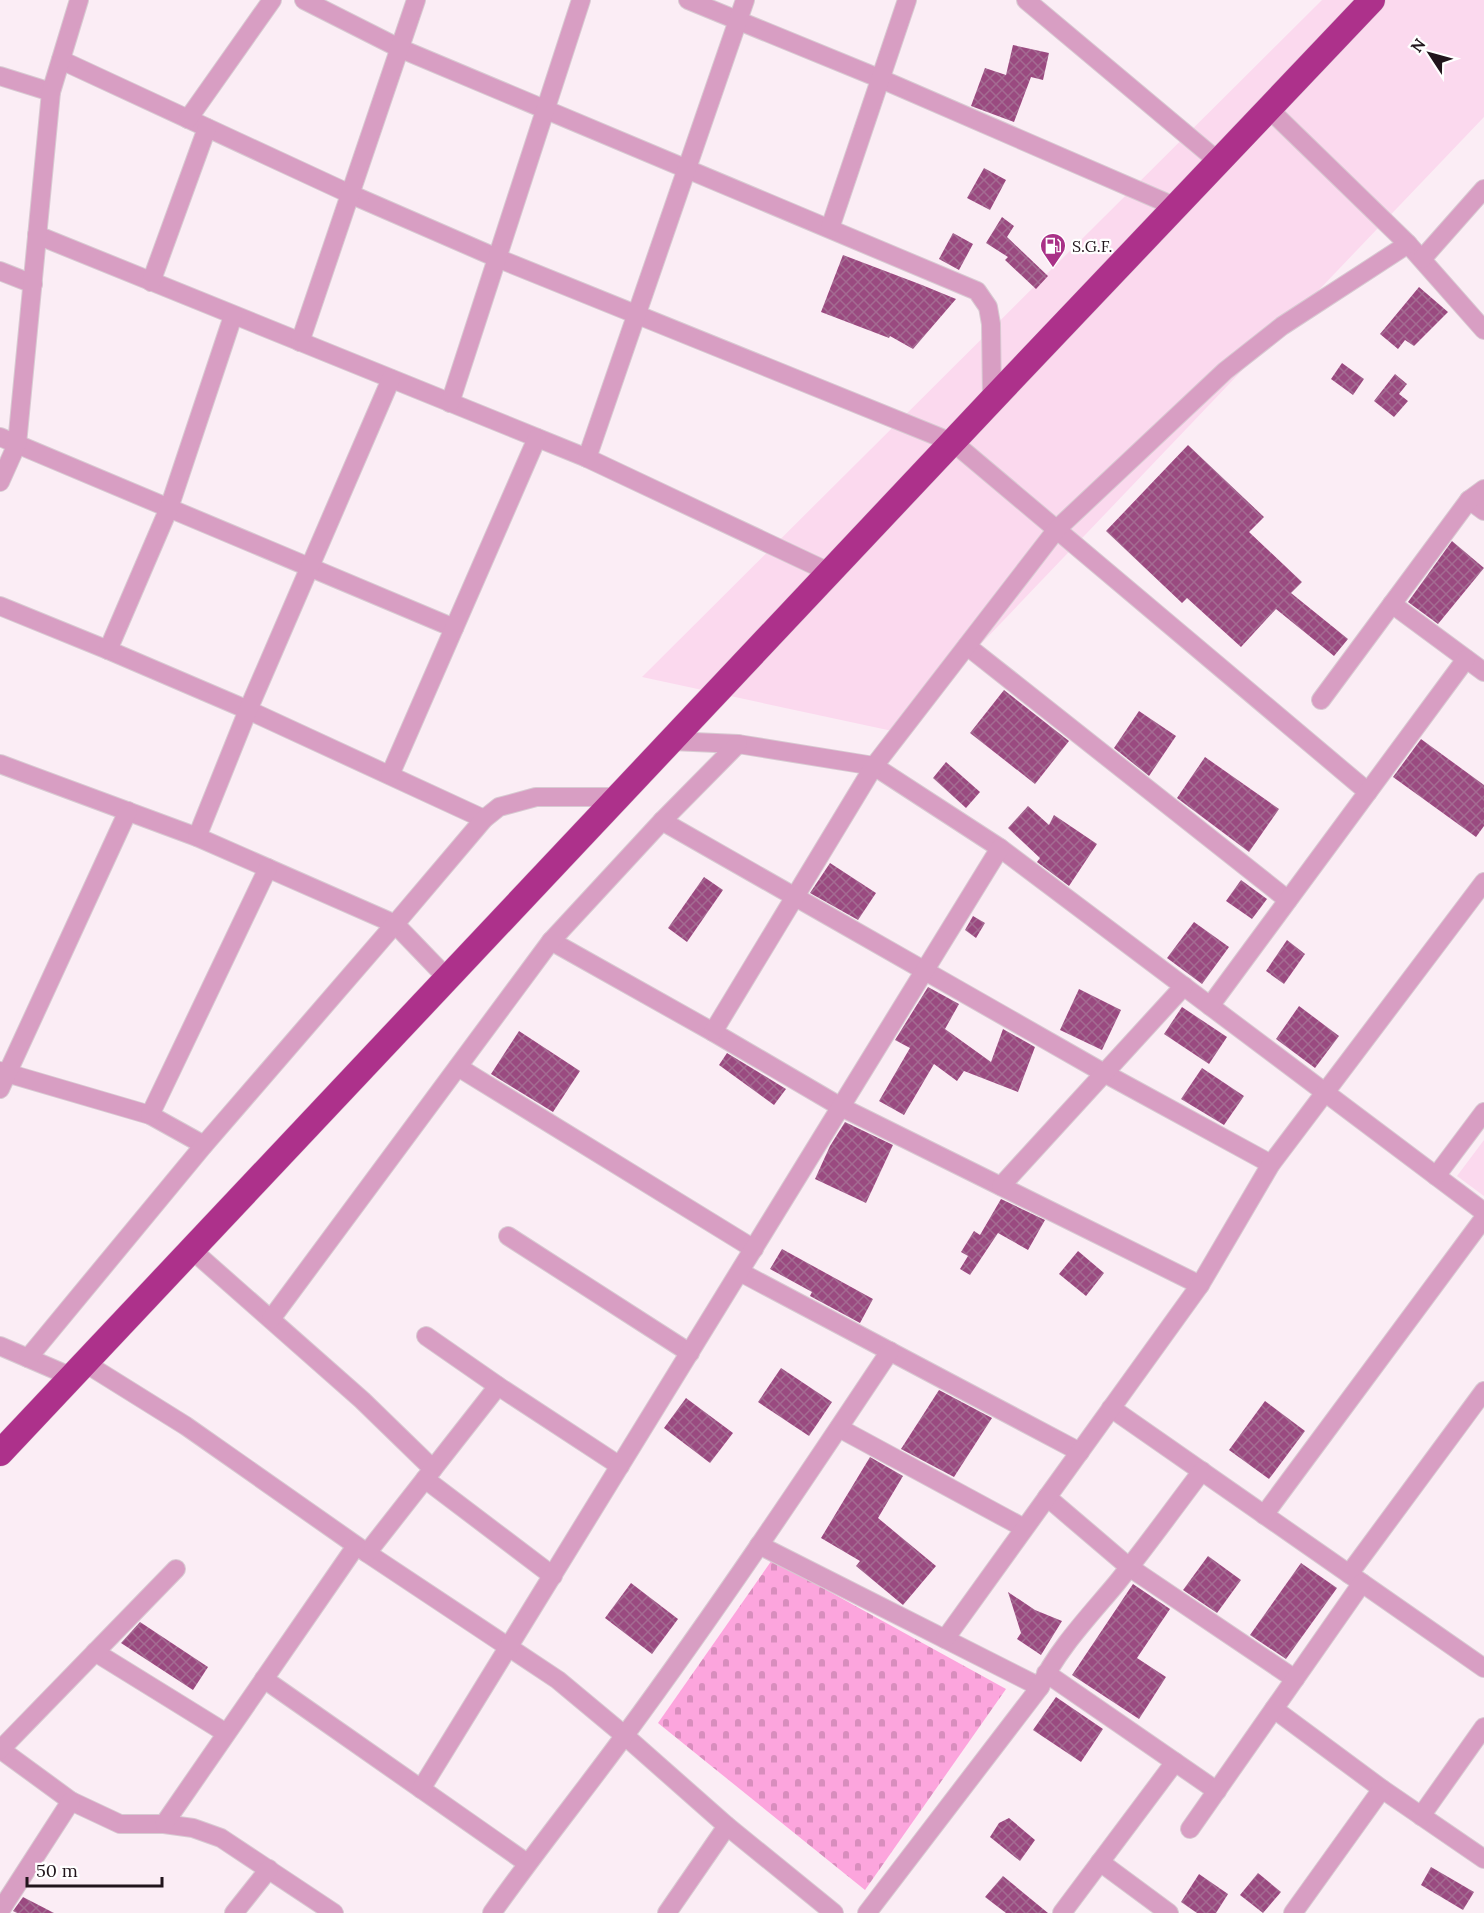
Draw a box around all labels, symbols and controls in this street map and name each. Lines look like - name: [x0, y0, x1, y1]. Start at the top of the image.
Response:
- north arrow: [1400, 24, 1460, 84]
- text: N: [1406, 34, 1430, 56]
- fuel station icon: S.G.F.: [1038, 231, 1068, 269]
- place label: S.G.F.: [1072, 236, 1112, 256]
- scale bar: [27, 1850, 162, 1888]
- text: 50 m: [36, 1859, 78, 1882]

